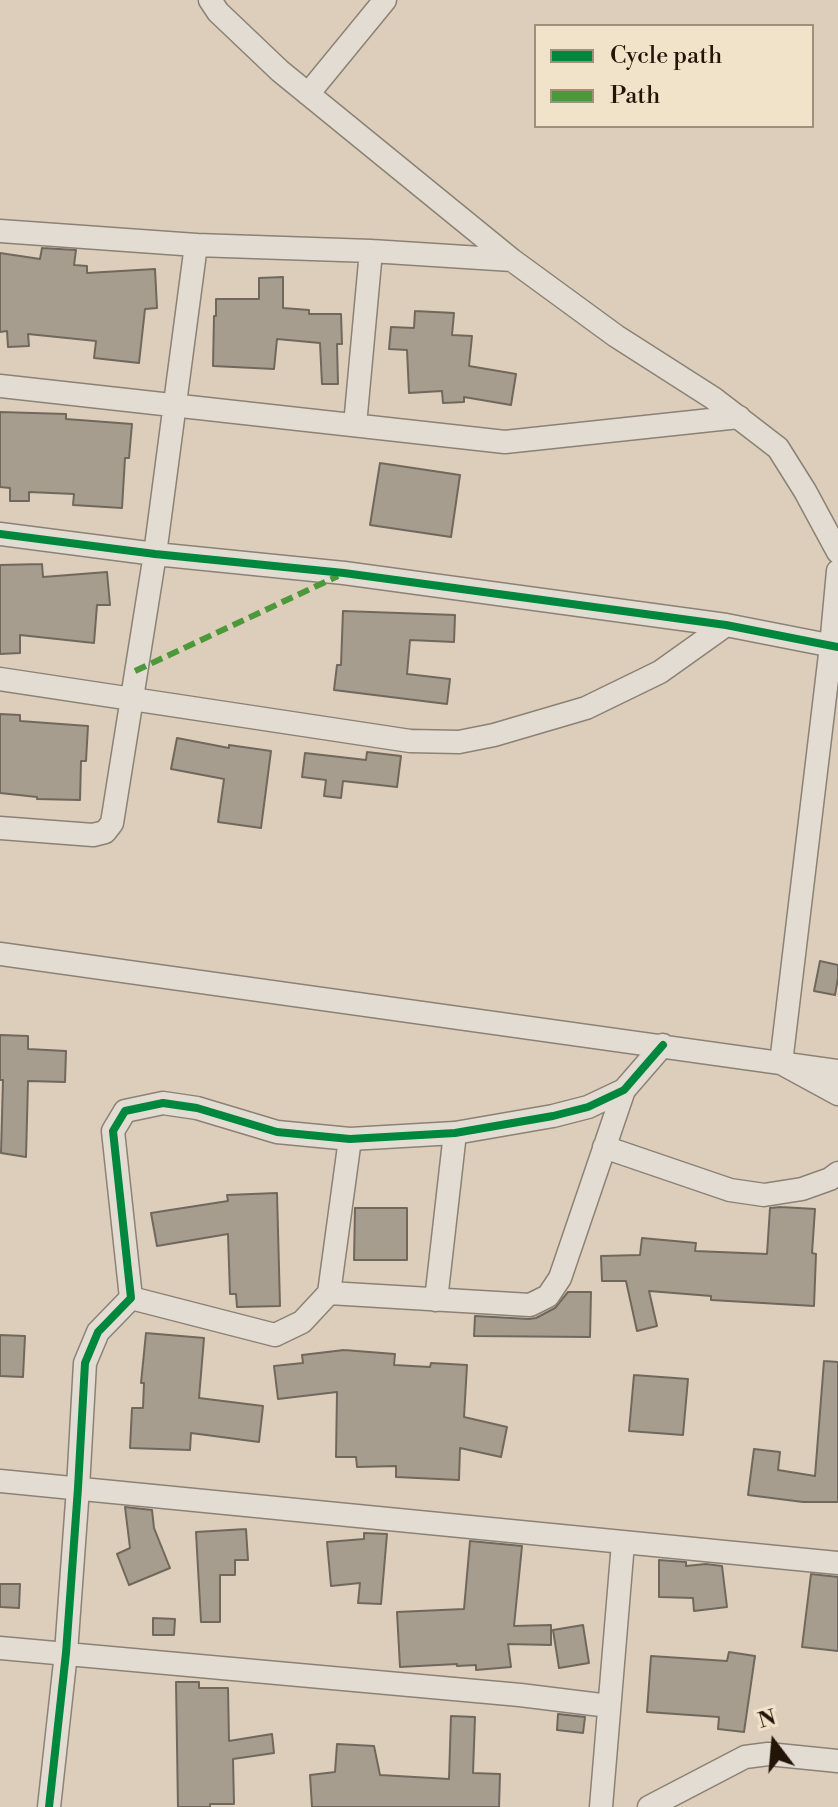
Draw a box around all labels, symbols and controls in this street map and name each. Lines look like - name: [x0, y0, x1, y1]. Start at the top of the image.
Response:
- legend: [534, 24, 814, 128]
- text: Cycle path: [610, 41, 722, 71]
- text: Path: [610, 81, 660, 111]
- north arrow: [734, 1703, 814, 1783]
- text: N: [755, 1704, 779, 1735]

